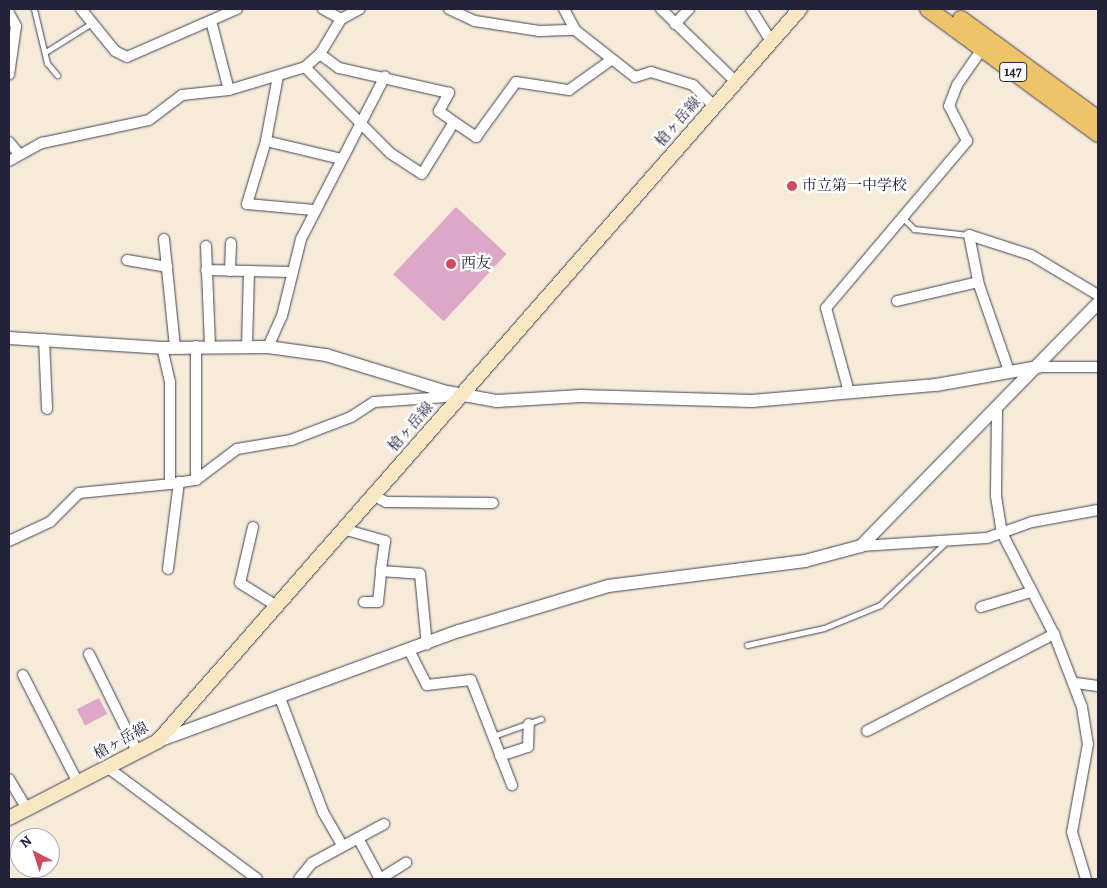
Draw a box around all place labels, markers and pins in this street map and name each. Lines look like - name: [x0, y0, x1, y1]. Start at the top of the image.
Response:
- place label: 市立第一中学校: [802, 177, 907, 195]
- marker: 市立第一中学校: [786, 180, 798, 192]
- place label: 西友: [461, 255, 491, 273]
- marker: 西友: [445, 258, 457, 270]

